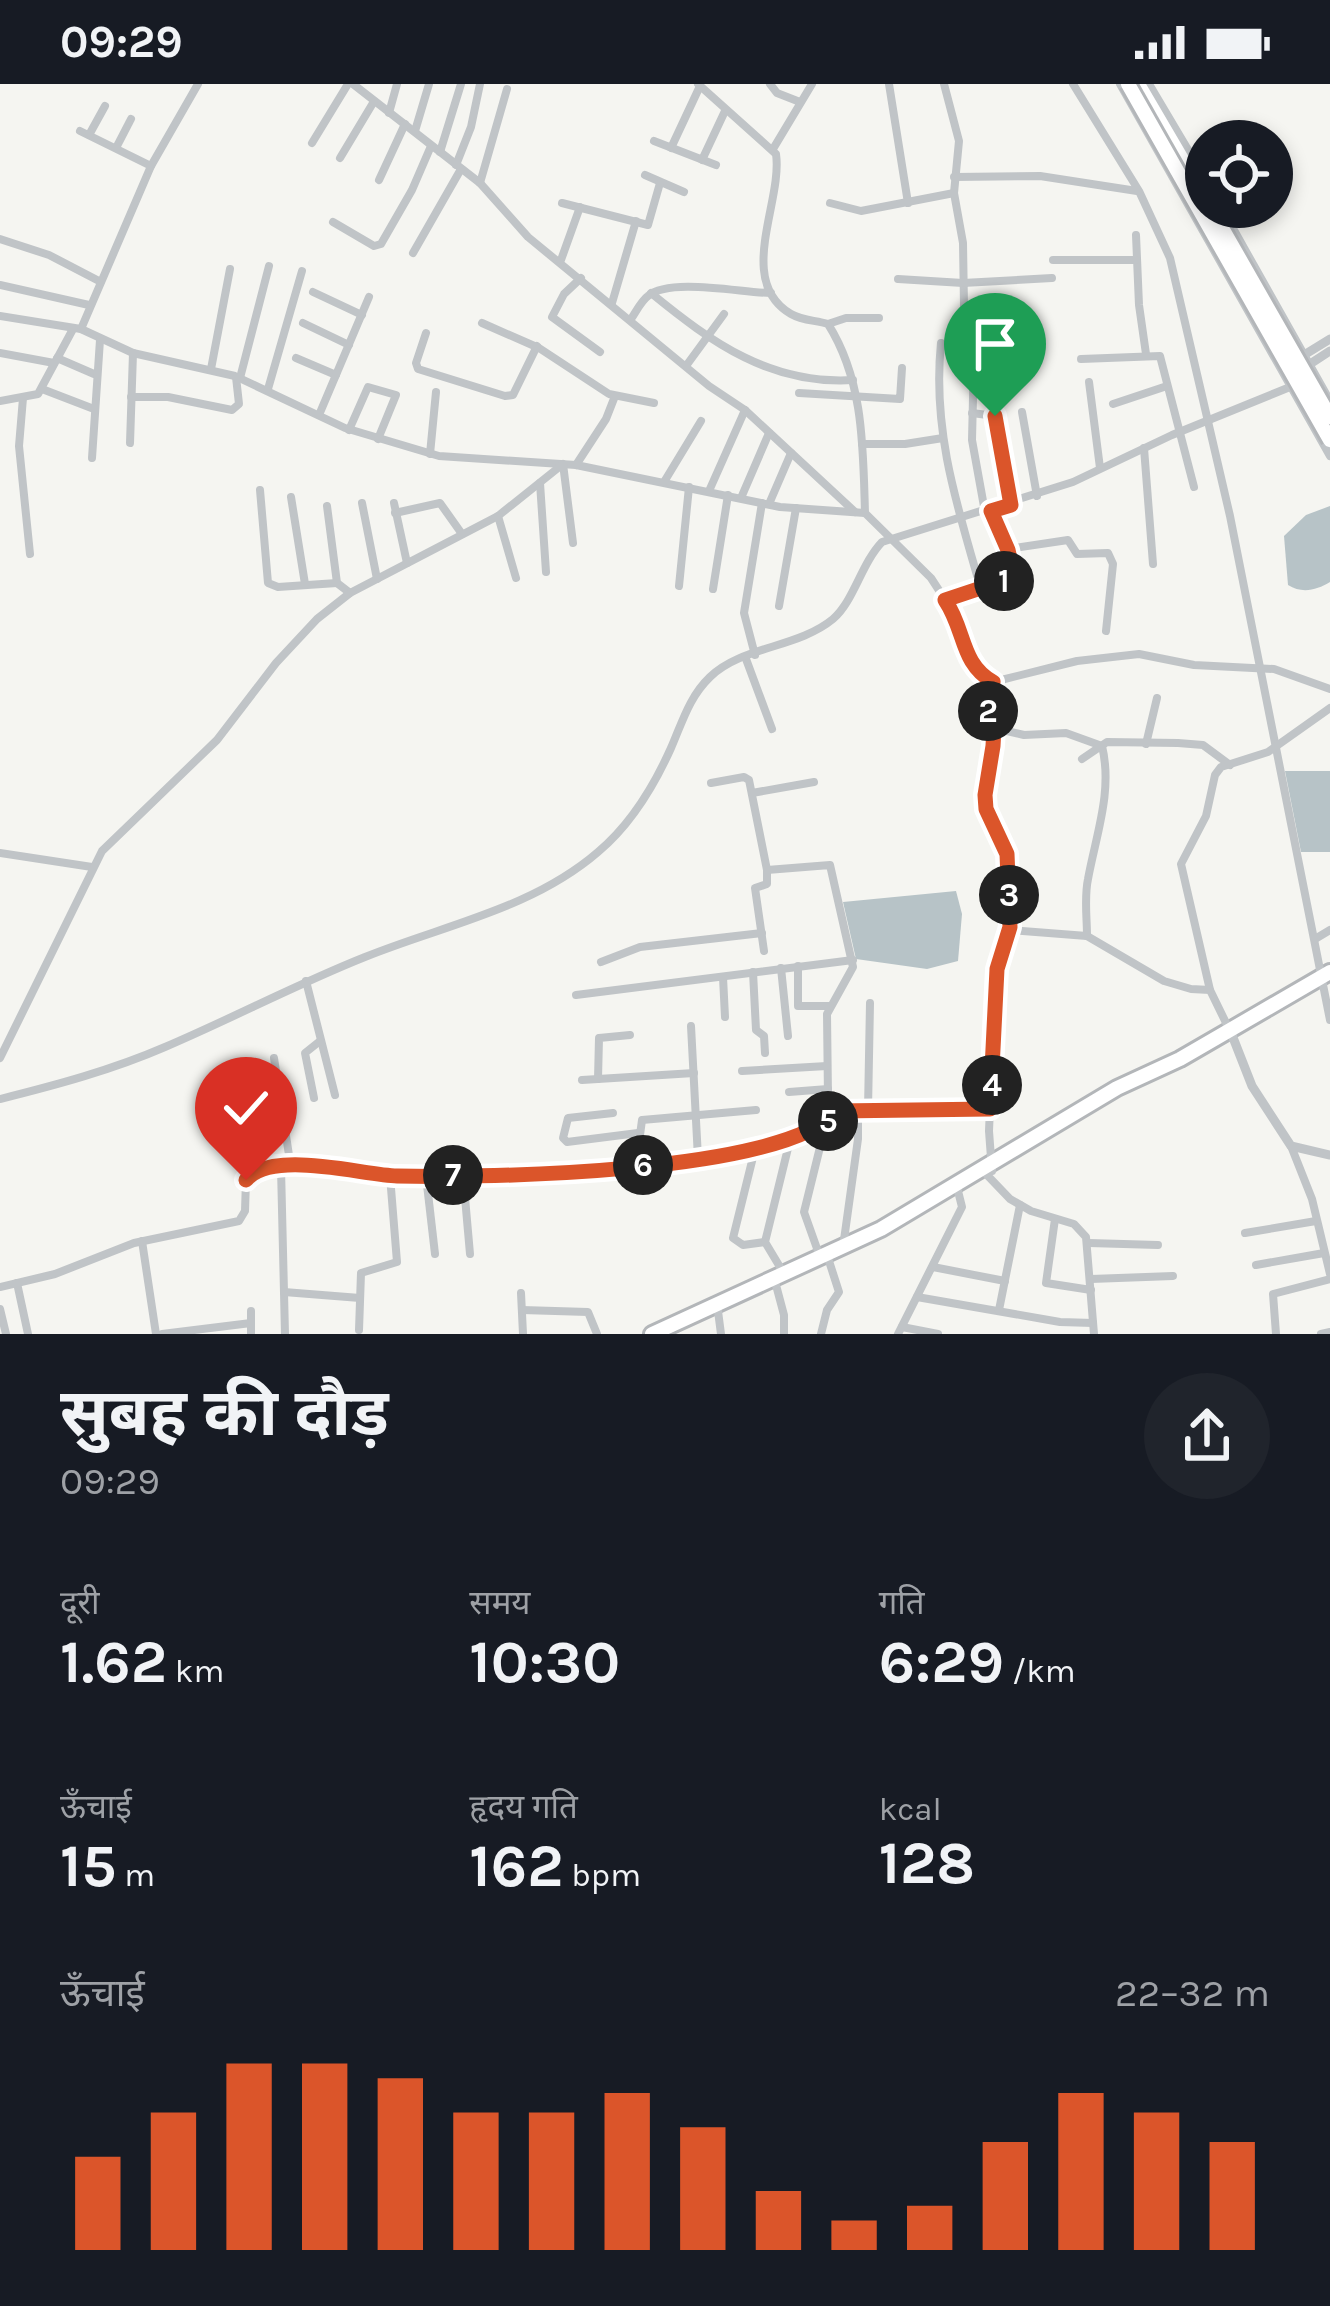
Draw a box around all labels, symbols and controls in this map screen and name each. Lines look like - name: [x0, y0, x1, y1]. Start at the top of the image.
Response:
- text: 09:29: [60, 16, 183, 68]
- map controls: [1185, 120, 1293, 228]
- button: locate: [1185, 120, 1293, 228]
- pin: [944, 293, 1046, 416]
- icon: arrive: [962, 311, 1028, 377]
- pin: 1: [974, 551, 1034, 611]
- text: 1: [998, 562, 1010, 600]
- pin: 2: [958, 681, 1018, 741]
- text: 2: [978, 692, 998, 730]
- pin: 3: [979, 865, 1039, 925]
- text: 3: [999, 876, 1019, 914]
- pin: 4: [962, 1055, 1022, 1115]
- pin: [195, 1057, 297, 1180]
- text: 4: [982, 1066, 1002, 1104]
- icon: check: [213, 1075, 279, 1141]
- pin: 5: [798, 1091, 858, 1151]
- text: 5: [818, 1102, 838, 1140]
- pin: 6: [613, 1135, 673, 1195]
- pin: 7: [423, 1145, 483, 1205]
- text: 6: [633, 1146, 653, 1184]
- text: 7: [445, 1156, 461, 1194]
- button: share: [1144, 1373, 1270, 1499]
- text: सुबह की दौड़: [60, 1374, 389, 1452]
- text: 09:29: [60, 1458, 160, 1504]
- text: दूरी: [60, 1584, 100, 1622]
- text: समय: [469, 1584, 531, 1622]
- text: गति: [879, 1584, 925, 1622]
- text: 1.62: [60, 1627, 167, 1697]
- text: 10:30: [469, 1627, 620, 1697]
- text: 6:29: [879, 1627, 1004, 1697]
- text: km: [167, 1652, 224, 1690]
- text: /km: [1004, 1652, 1076, 1690]
- text: ऊँचाई: [60, 1788, 132, 1826]
- text: हृदय गति: [469, 1788, 578, 1826]
- text: kcal: [879, 1790, 942, 1828]
- text: 128: [879, 1828, 975, 1898]
- text: 15: [60, 1831, 116, 1901]
- text: 162: [469, 1831, 563, 1901]
- text: m: [116, 1856, 155, 1894]
- text: bpm: [563, 1856, 641, 1894]
- text: ऊँचाई: [60, 1970, 145, 2016]
- text: 22–32 m: [1115, 1970, 1270, 2016]

